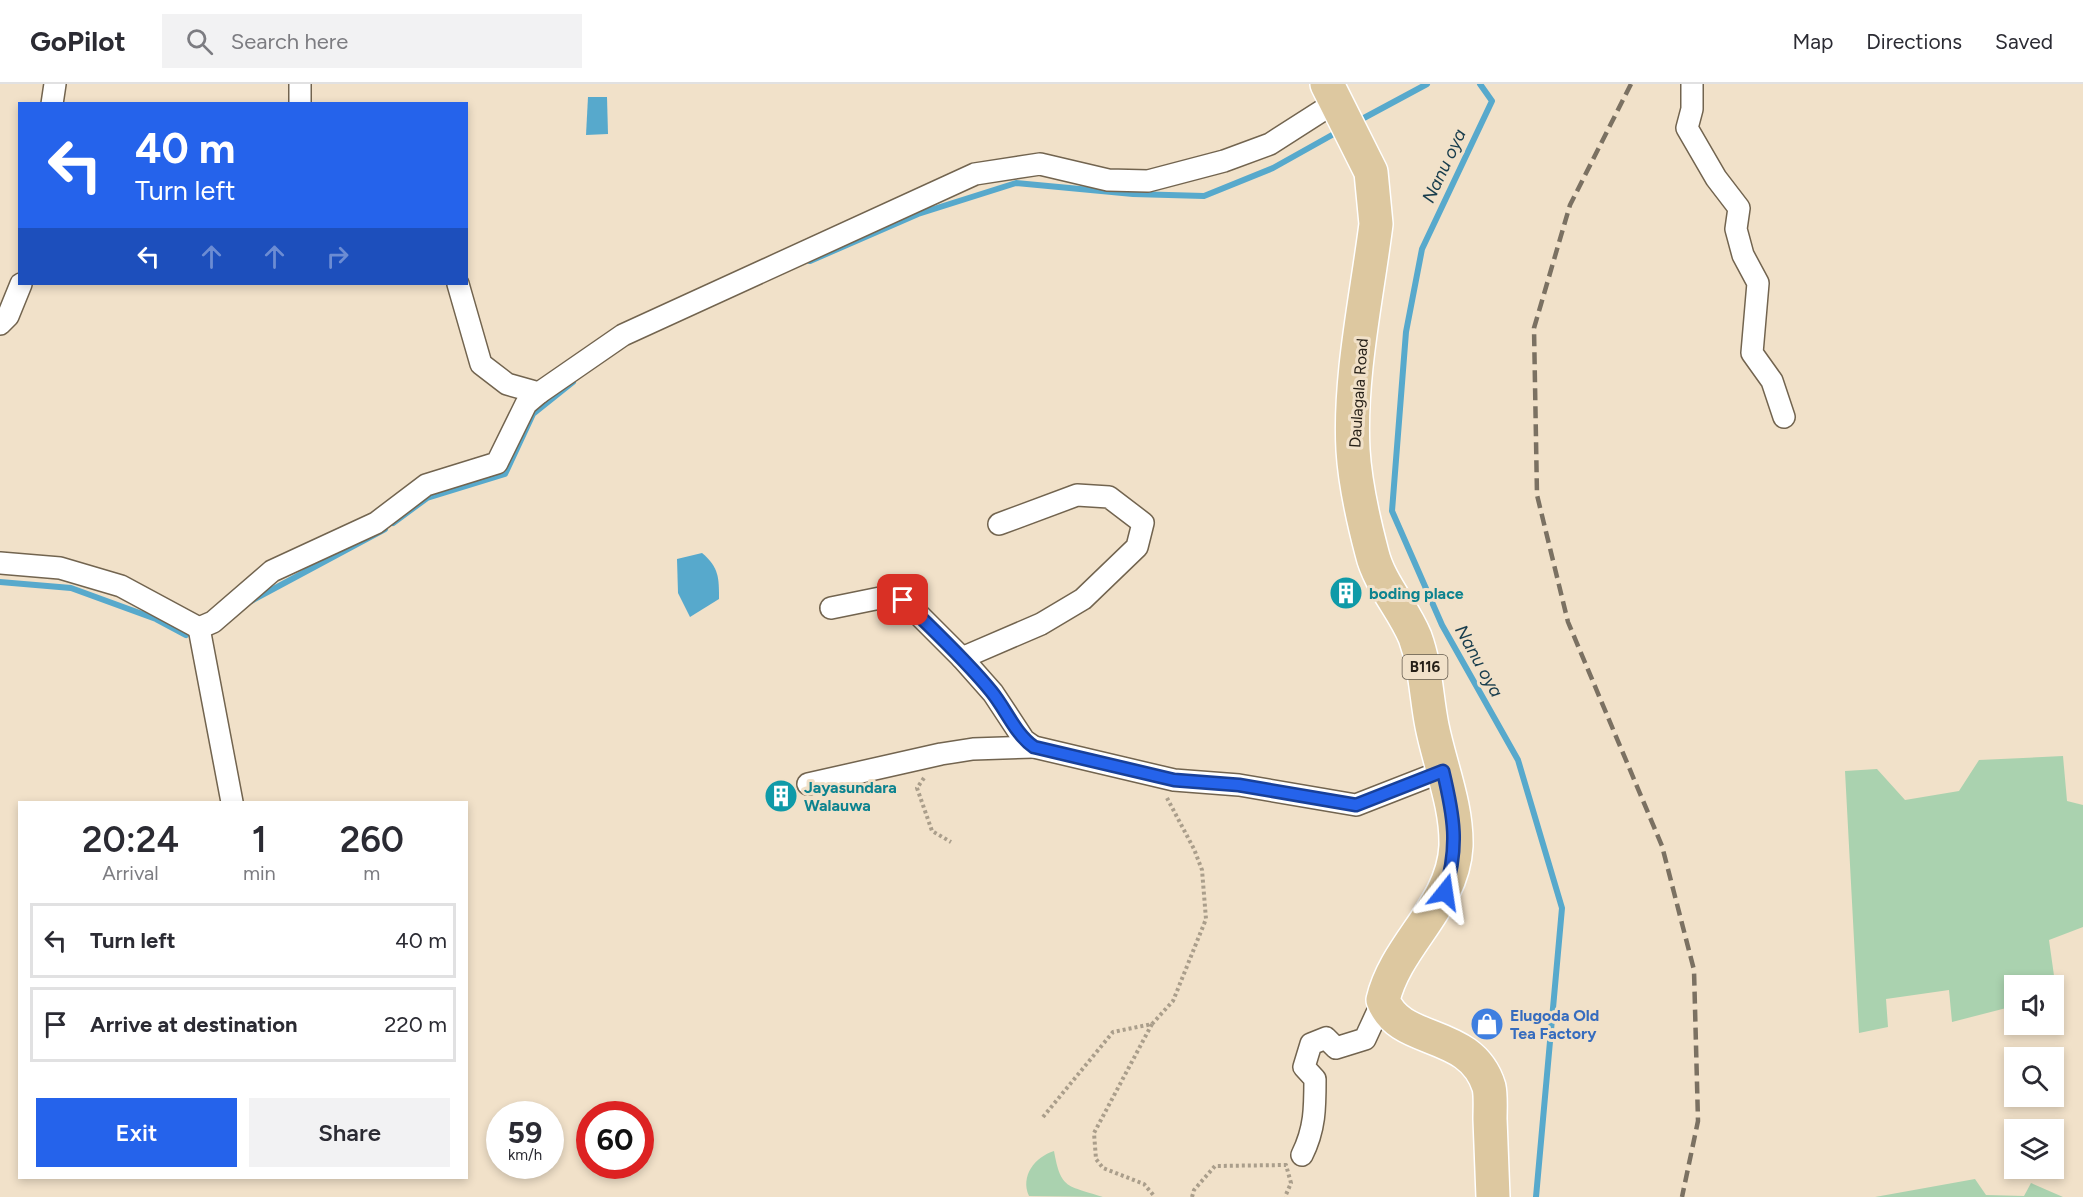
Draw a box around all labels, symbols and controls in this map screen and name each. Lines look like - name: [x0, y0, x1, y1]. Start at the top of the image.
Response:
- search box: [162, 14, 582, 68]
- text: GoPilot: [30, 24, 126, 58]
- icon: search: [183, 25, 216, 58]
- text: Search here: [231, 28, 348, 55]
- text: Map: [1792, 29, 1833, 54]
- text: Directions: [1866, 29, 1962, 54]
- text: Saved: [1995, 29, 2053, 54]
- text: 40 m: [135, 123, 235, 174]
- water label: Nanu oya: [1417, 125, 1471, 206]
- icon: left: [36, 126, 114, 204]
- text: Turn left: [135, 174, 235, 207]
- icon: left: [132, 240, 165, 273]
- icon: ahead: [195, 240, 228, 273]
- icon: ahead: [258, 240, 291, 273]
- icon: right: [321, 240, 354, 273]
- street label: Daulagala Road: [1345, 338, 1372, 448]
- pin: [877, 574, 928, 625]
- building icon: boding place: [1328, 575, 1364, 611]
- icon: arrive: [886, 583, 919, 616]
- place label: boding place: [1369, 584, 1464, 603]
- water label: Nanu oya: [1450, 621, 1508, 701]
- road number: B116: [1402, 655, 1448, 679]
- building icon: Jayasundara Walauwa: [763, 778, 799, 814]
- place label: Jayasundara Walauwa: [804, 778, 897, 815]
- text: 20:24: [82, 818, 179, 861]
- text: 1: [252, 818, 267, 861]
- text: 260: [340, 818, 404, 861]
- position arrow: [1413, 860, 1477, 924]
- text: Arrival: [102, 861, 159, 885]
- text: min: [243, 861, 276, 885]
- text: m: [363, 861, 380, 885]
- icon: left: [39, 924, 72, 957]
- text: Turn left: [90, 927, 176, 954]
- text: 40 m: [395, 927, 447, 954]
- map controls: [2004, 975, 2064, 1179]
- button: sound: [2004, 975, 2064, 1035]
- shop icon: Elugoda Old Tea Factory: [1469, 1006, 1505, 1042]
- place label: Elugoda Old Tea Factory: [1510, 1006, 1599, 1043]
- icon: arrive: [39, 1008, 72, 1041]
- text: Arrive at destination: [90, 1011, 298, 1038]
- text: 220 m: [384, 1011, 447, 1038]
- button: search: [2004, 1047, 2064, 1107]
- button: Exit: [36, 1098, 237, 1167]
- button: Share: [249, 1098, 450, 1167]
- speed limit sign: 60: [576, 1101, 654, 1179]
- text: 59: [508, 1114, 542, 1151]
- button: layers: [2004, 1119, 2064, 1179]
- text: km/h: [508, 1146, 542, 1164]

